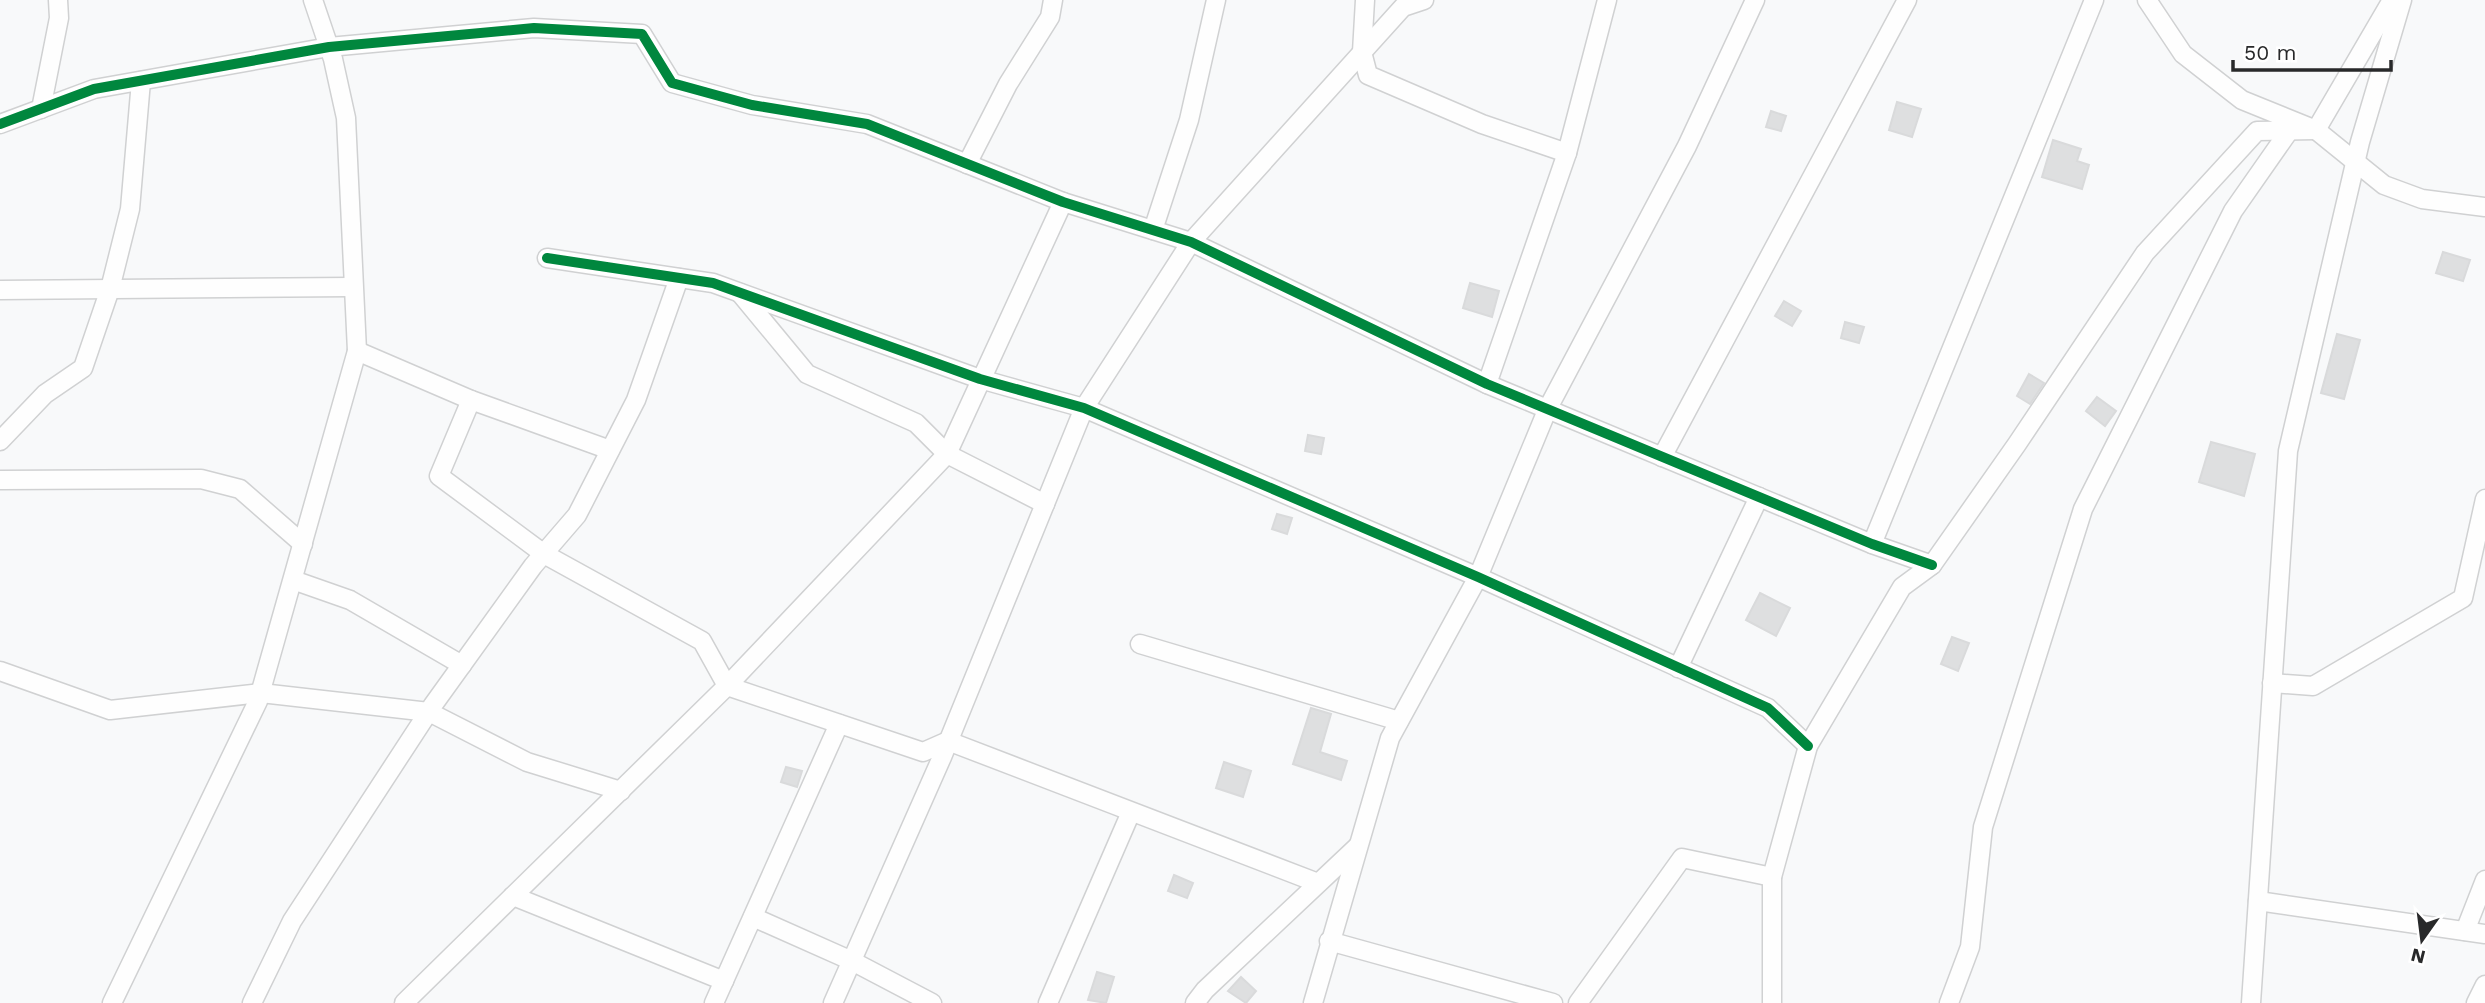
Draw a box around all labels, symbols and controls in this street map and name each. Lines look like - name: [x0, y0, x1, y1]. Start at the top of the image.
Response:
- scale bar: [2233, 28, 2390, 72]
- text: 50 m: [2244, 40, 2296, 65]
- north arrow: [2387, 905, 2457, 975]
- text: N: [2408, 943, 2428, 969]

